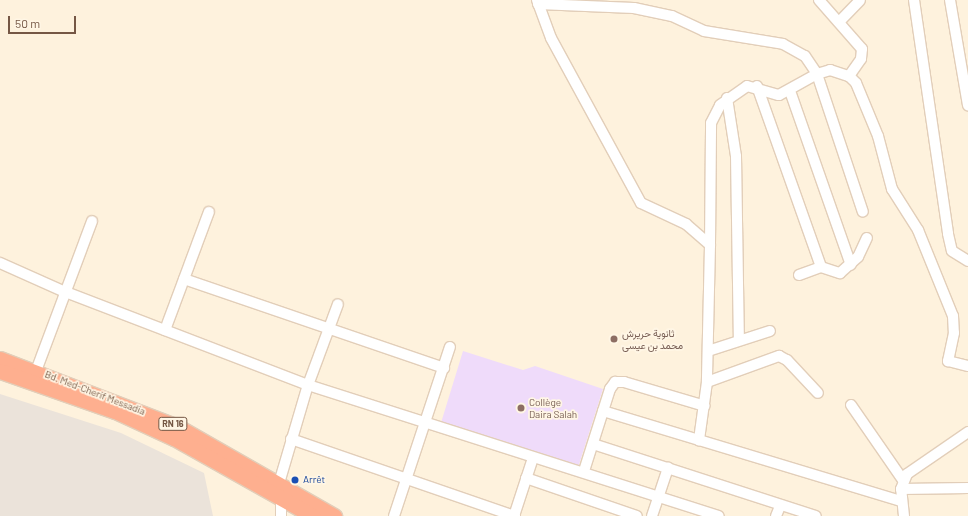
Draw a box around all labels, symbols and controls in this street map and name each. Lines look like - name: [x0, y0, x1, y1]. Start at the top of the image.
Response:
- scale bar: [10, 8, 78, 34]
- text: 50 m: [15, 16, 40, 30]
- place label: ثانوية حريرش محمد بن عيسى: [622, 327, 683, 350]
- marker: ثانوية حريرش محمد بن عيسى: [609, 334, 619, 344]
- street label: Bd. Med-Cherif Messadia: [43, 368, 147, 418]
- place label: Collège Daira Salah: [529, 396, 577, 420]
- marker: Collège Daira Salah: [516, 403, 526, 413]
- road number: RN 16: [158, 417, 188, 431]
- place label: Arrêt: [303, 474, 325, 486]
- marker: Arrêt: [290, 475, 300, 485]

